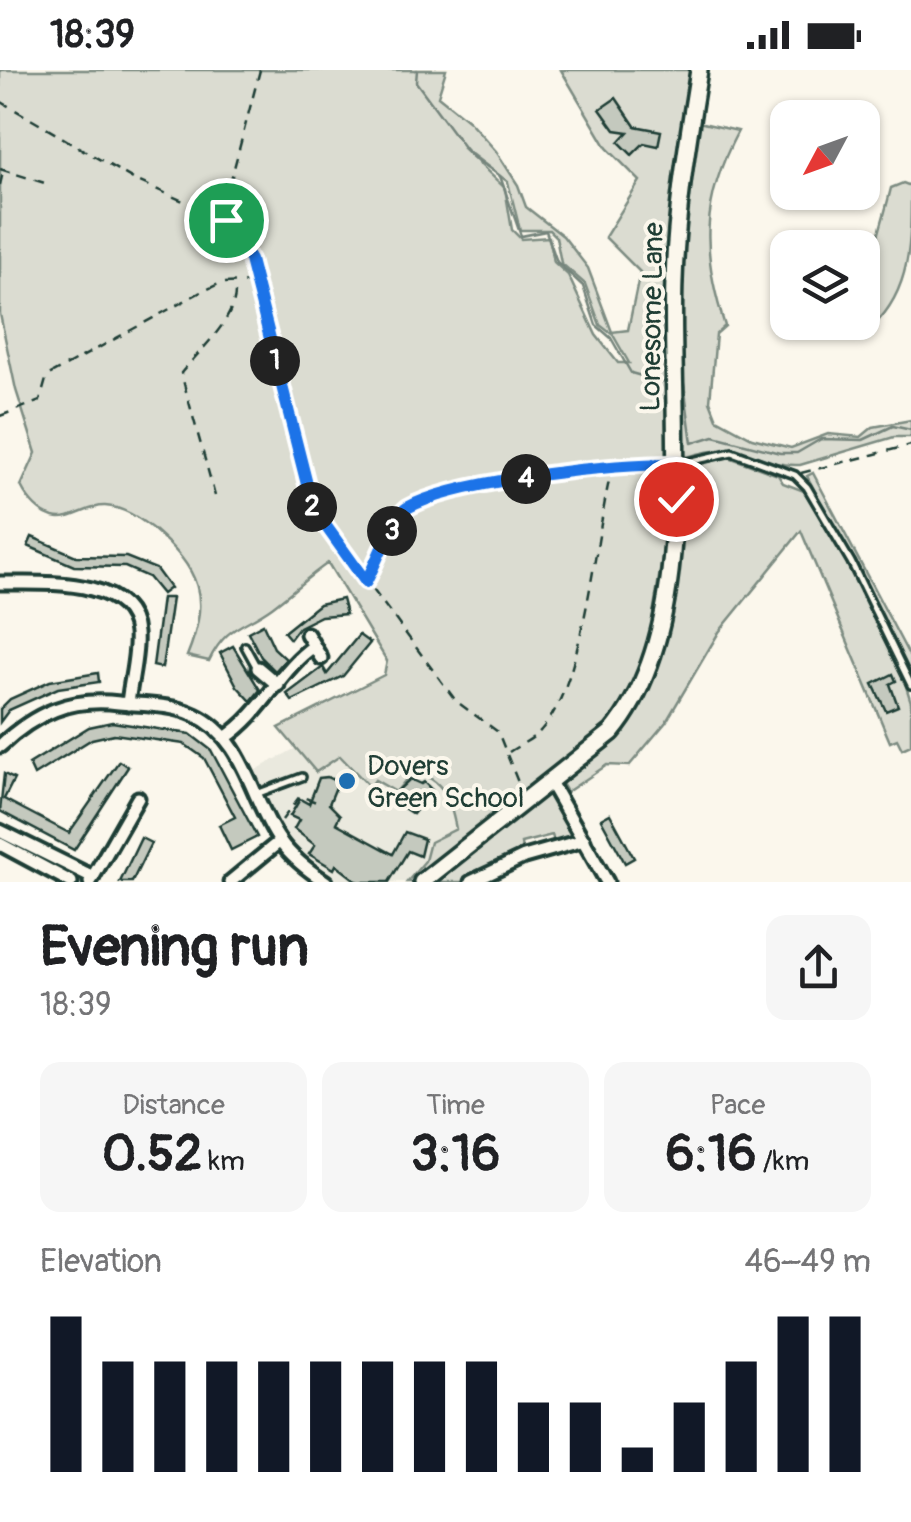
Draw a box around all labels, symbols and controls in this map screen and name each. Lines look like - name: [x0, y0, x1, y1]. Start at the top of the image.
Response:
- text: 18:39: [50, 11, 135, 59]
- north arrow: [770, 100, 880, 210]
- map controls: [770, 100, 880, 340]
- pin: [184, 178, 269, 263]
- icon: arrive: [199, 193, 254, 248]
- street label: Lonesome Lane: [633, 222, 672, 412]
- button: layers: [770, 230, 880, 340]
- pin: 1: [250, 336, 300, 386]
- text: 1: [270, 343, 280, 378]
- pin: 4: [501, 454, 551, 504]
- pin: [634, 457, 719, 542]
- text: 4: [518, 461, 534, 496]
- icon: check: [649, 472, 704, 527]
- pin: 2: [287, 482, 337, 532]
- text: 2: [304, 489, 320, 524]
- pin: 3: [367, 506, 417, 556]
- text: 3: [384, 513, 400, 548]
- place label: Dovers Green School: [367, 749, 524, 816]
- marker: Dovers Green School: [336, 770, 358, 792]
- text: Evening run: [40, 913, 309, 982]
- button: share: [766, 915, 871, 1020]
- text: 18:39: [40, 985, 112, 1025]
- text: Distance: [122, 1088, 225, 1123]
- text: Time: [426, 1088, 485, 1123]
- text: Pace: [710, 1088, 765, 1123]
- text: 0.52: [102, 1123, 202, 1186]
- text: 3:16: [411, 1123, 500, 1186]
- text: 6:16: [666, 1123, 757, 1186]
- text: km: [202, 1144, 245, 1179]
- text: /km: [757, 1144, 809, 1179]
- text: Elevation: [40, 1242, 162, 1282]
- text: 46–49 m: [745, 1242, 871, 1282]

